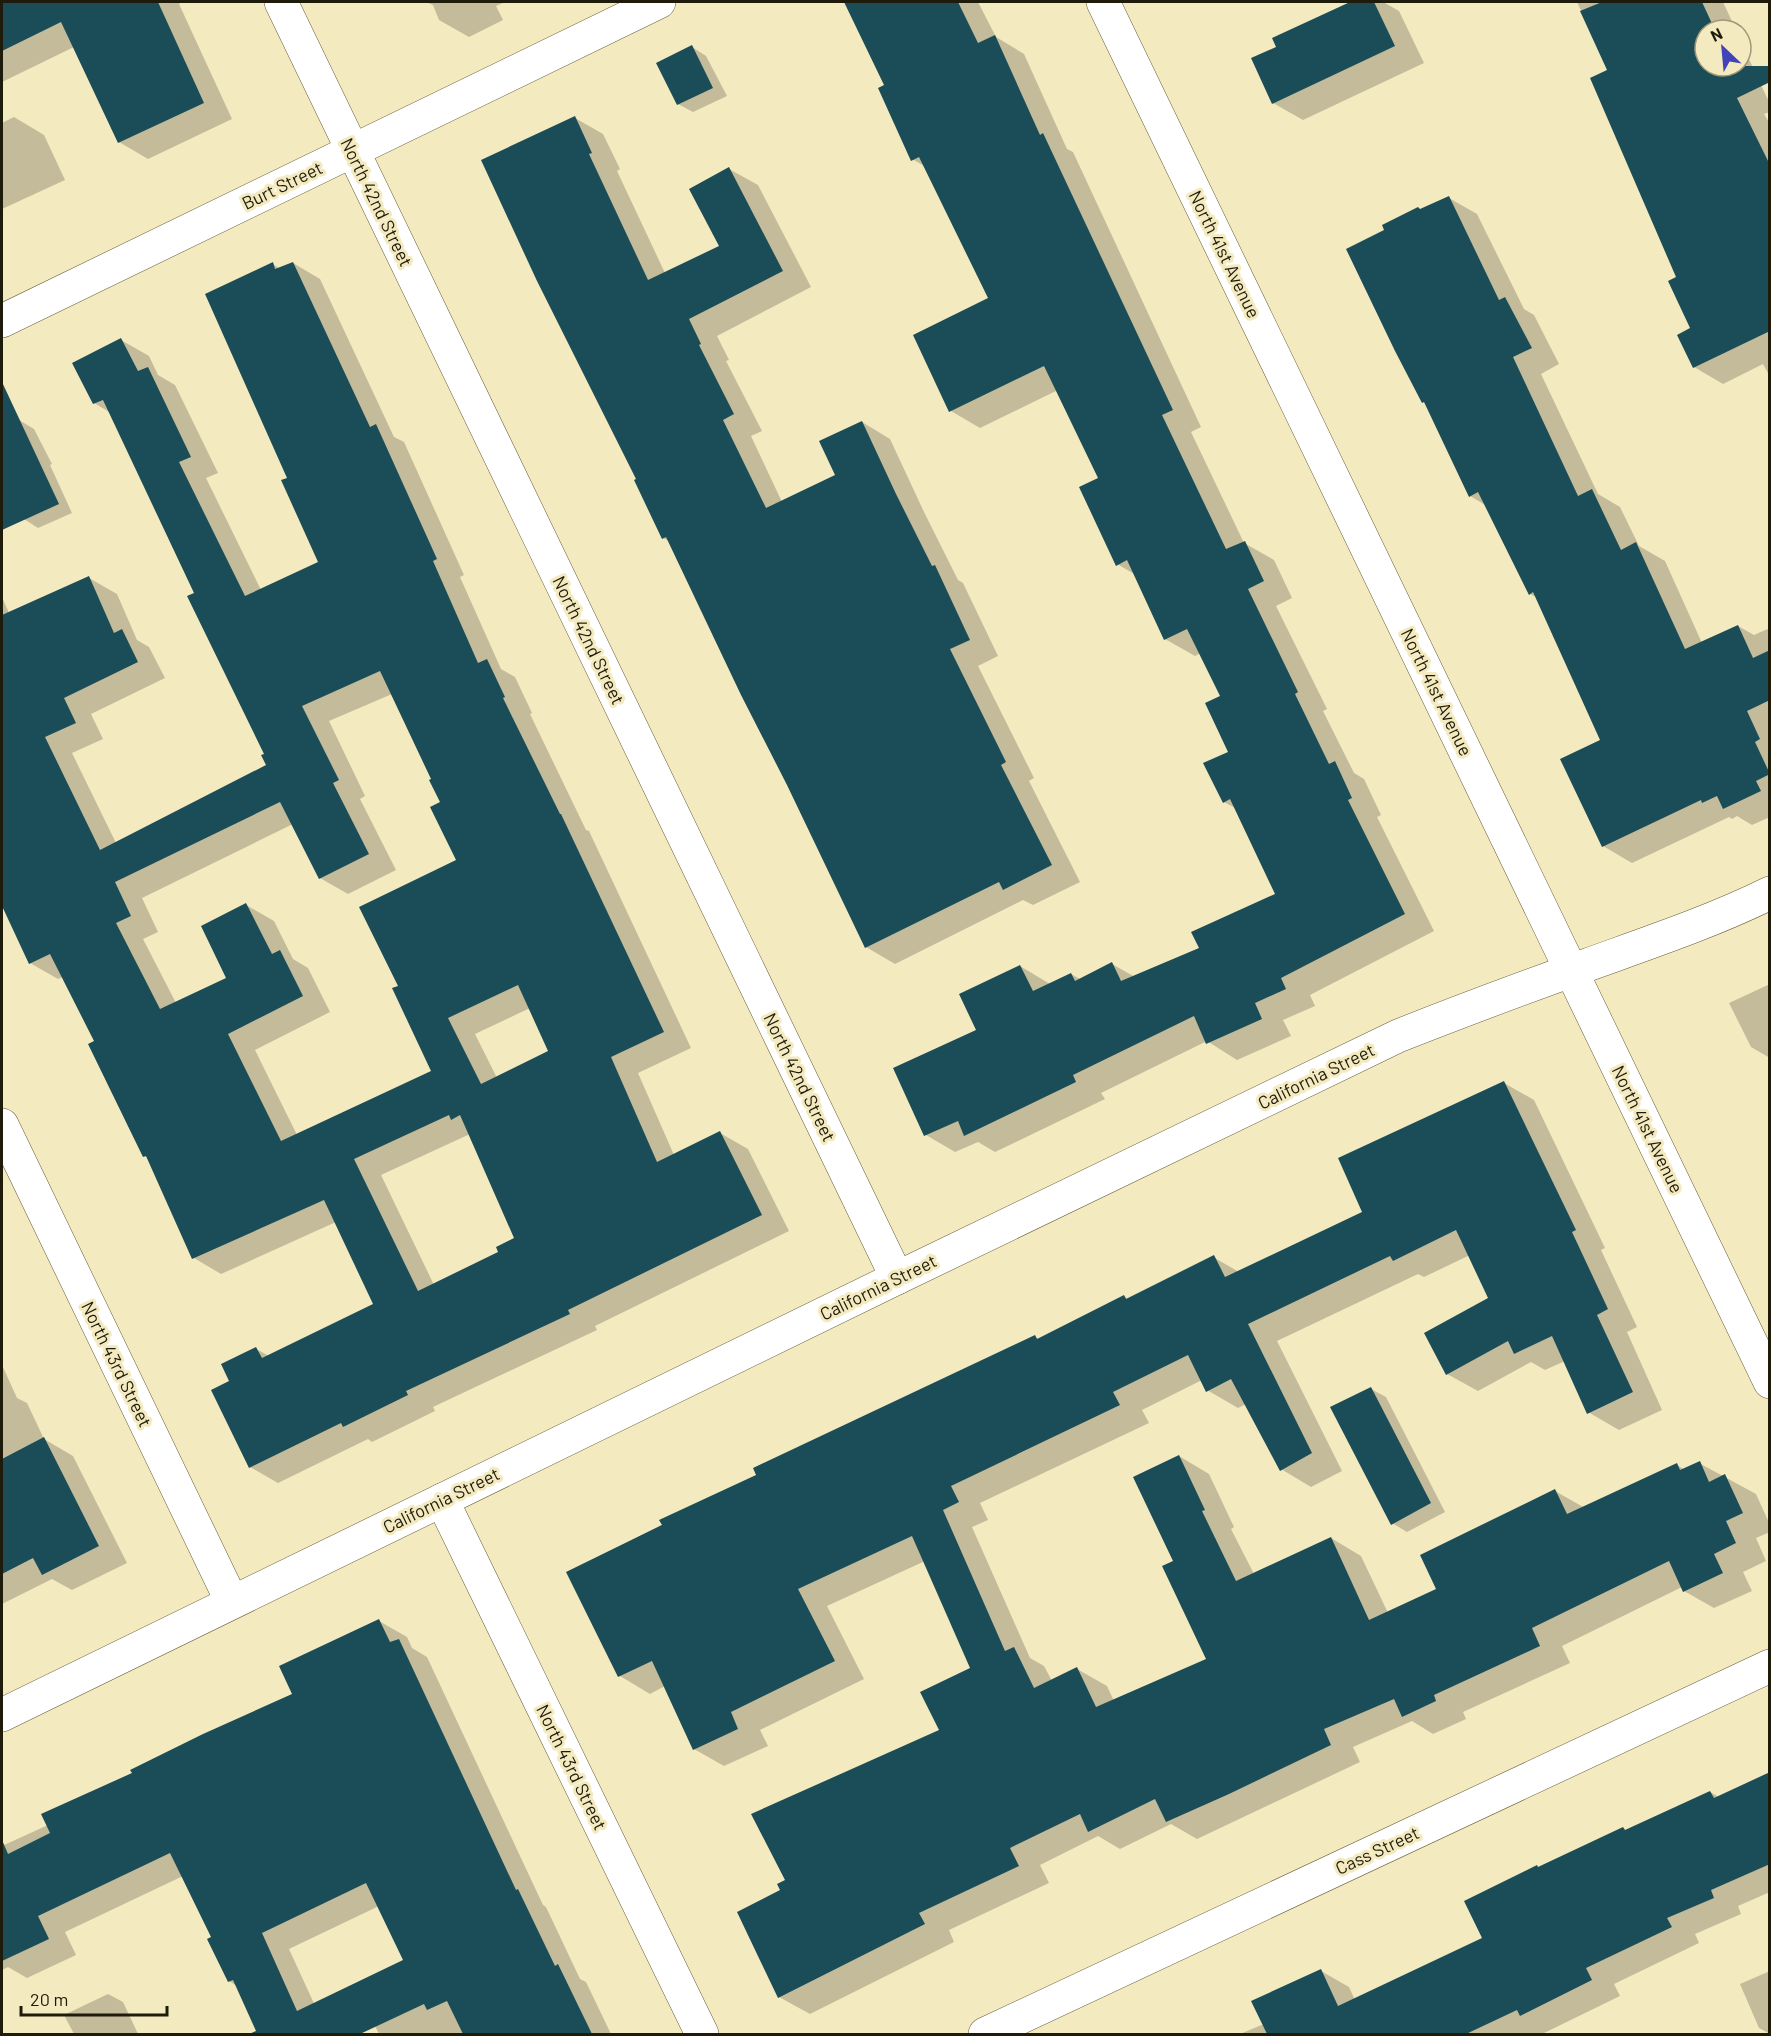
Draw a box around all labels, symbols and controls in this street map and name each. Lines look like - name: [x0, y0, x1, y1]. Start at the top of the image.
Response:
- north arrow: [1693, 18, 1753, 78]
- text: N: [1707, 23, 1725, 45]
- street label: North 42nd Street: [336, 134, 418, 270]
- street label: Burt Street: [238, 156, 326, 214]
- street label: North 41st Avenue: [1185, 187, 1265, 321]
- street label: North 42nd Street: [548, 572, 630, 708]
- street label: North 41st Avenue: [1397, 625, 1477, 759]
- street label: North 42nd Street: [759, 1009, 841, 1145]
- street label: California Street: [1254, 1038, 1378, 1114]
- street label: North 41st Avenue: [1608, 1062, 1688, 1196]
- street label: California Street: [816, 1249, 940, 1325]
- street label: North 43rd Street: [77, 1298, 157, 1430]
- street label: California Street: [379, 1462, 503, 1538]
- street label: North 43rd Street: [532, 1701, 612, 1833]
- street label: Cass Street: [1332, 1821, 1422, 1879]
- scale bar: [21, 1979, 166, 2017]
- text: 20 m: [30, 1988, 68, 2010]

